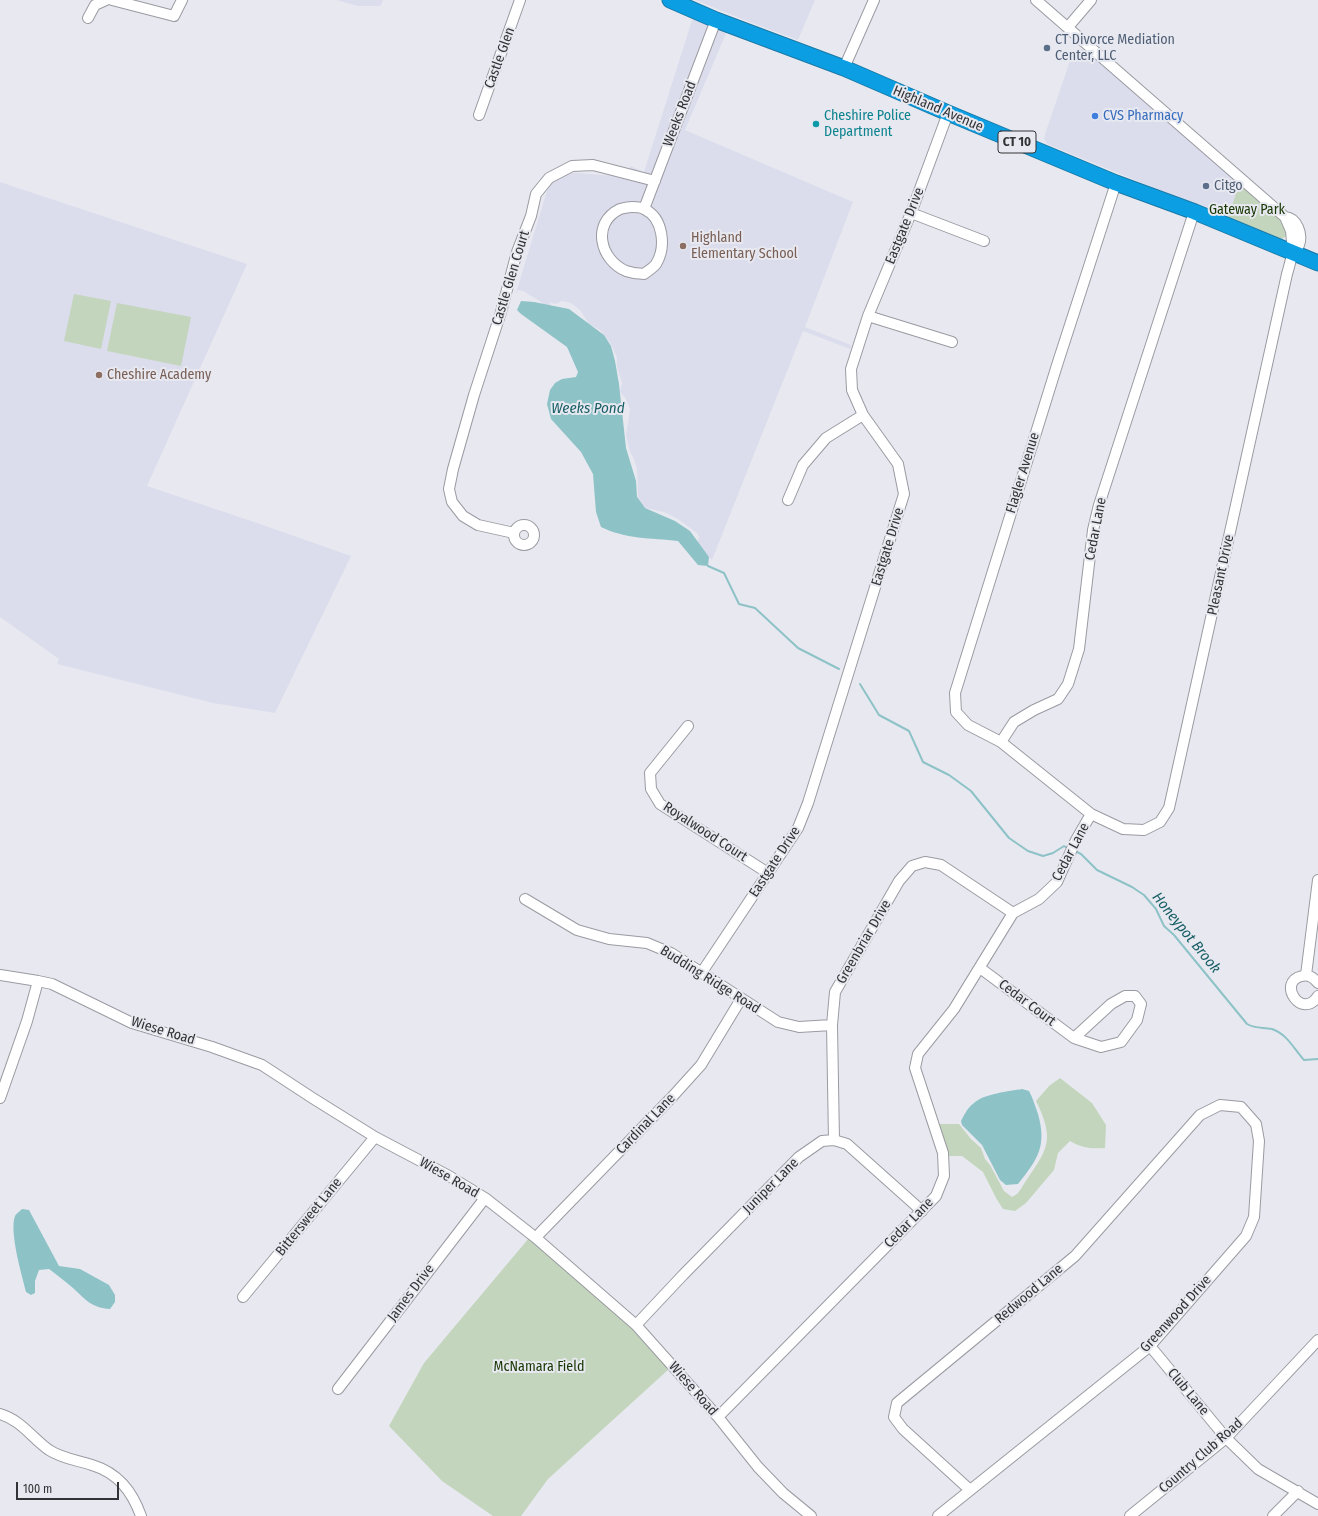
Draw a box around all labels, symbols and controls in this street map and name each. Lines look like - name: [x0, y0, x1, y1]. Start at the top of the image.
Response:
- street label: Castle Glen: [481, 25, 519, 91]
- place label: CT Divorce Mediation Center, LLC: [1055, 32, 1175, 64]
- marker: CT Divorce Mediation Center, LLC: [1042, 43, 1052, 53]
- street label: Weeks Road: [660, 79, 700, 149]
- street label: Highland Avenue: [890, 82, 986, 136]
- place label: Cheshire Police Department: [824, 108, 911, 140]
- place label: CVS Pharmacy: [1103, 108, 1183, 124]
- marker: CVS Pharmacy: [1090, 111, 1100, 121]
- marker: Cheshire Police Department: [811, 119, 821, 129]
- road number: CT 10: [998, 131, 1036, 153]
- place label: Citgo: [1214, 178, 1243, 194]
- marker: Citgo: [1201, 181, 1211, 191]
- street label: Eastgate Drive: [882, 185, 928, 267]
- park label: Gateway Park: [1209, 202, 1285, 218]
- street label: Castle Glen Court: [489, 229, 533, 327]
- place label: Highland Elementary School: [691, 230, 798, 262]
- marker: Highland Elementary School: [678, 241, 688, 251]
- place label: Cheshire Academy: [107, 367, 211, 383]
- marker: Cheshire Academy: [94, 370, 104, 380]
- water label: Weeks Pond: [551, 400, 625, 418]
- street label: Flagler Avenue: [1003, 431, 1043, 515]
- street label: Cedar Lane: [1082, 496, 1110, 562]
- street label: Eastgate Drive: [868, 506, 908, 588]
- street label: Pleasant Drive: [1204, 533, 1238, 617]
- street label: Royalwood Court: [660, 799, 750, 865]
- street label: Cedar Lane: [1049, 820, 1093, 884]
- street label: Eastgate Drive: [746, 824, 804, 900]
- water label: Honeypot Brook: [1148, 889, 1224, 977]
- street label: Greenbriar Drive: [833, 897, 895, 987]
- street label: Budding Ridge Road: [657, 942, 763, 1018]
- street label: Cedar Court: [995, 976, 1059, 1030]
- street label: Wiese Road: [129, 1013, 197, 1049]
- street label: Cardinal Lane: [613, 1090, 679, 1158]
- street label: Wiese Road: [416, 1154, 482, 1202]
- street label: Juniper Lane: [740, 1155, 802, 1217]
- street label: Bittersweet Lane: [272, 1175, 346, 1259]
- street label: Cedar Lane: [881, 1194, 937, 1252]
- street label: James Drive: [384, 1261, 438, 1325]
- street label: Redwood Lane: [992, 1261, 1066, 1327]
- street label: Greenwood Drive: [1137, 1272, 1215, 1356]
- park label: McNamara Field: [494, 1359, 584, 1375]
- street label: Wiese Road: [665, 1359, 721, 1419]
- street label: Club Lane: [1164, 1365, 1212, 1419]
- street label: Country Club Road: [1156, 1415, 1246, 1497]
- scale bar: [18, 1474, 121, 1500]
- text: 100 m: [23, 1482, 52, 1496]

